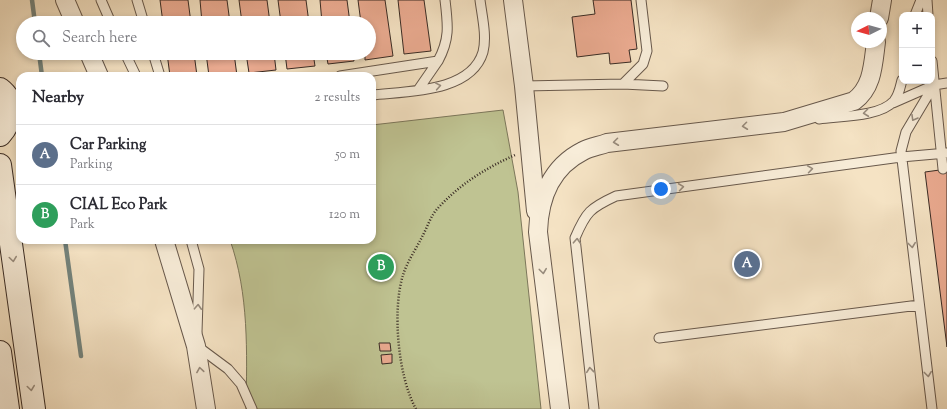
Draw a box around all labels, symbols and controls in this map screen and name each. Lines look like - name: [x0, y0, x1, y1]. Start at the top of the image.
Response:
- north arrow: [851, 12, 887, 48]
- map controls: [899, 12, 935, 84]
- button: +: [899, 12, 935, 48]
- search box: [16, 16, 376, 60]
- icon: search: [30, 27, 52, 49]
- text: Search here: [62, 28, 137, 49]
- button: −: [899, 48, 935, 84]
- one-way arrow: [435, 82, 442, 91]
- text: Nearby: [32, 86, 84, 110]
- text: 2 results: [315, 89, 360, 107]
- one-way arrow: [863, 108, 870, 117]
- one-way arrow: [911, 114, 918, 121]
- one-way arrow: [742, 122, 748, 131]
- text: Car Parking: [70, 135, 146, 156]
- one-way arrow: [613, 137, 619, 146]
- text: A: [40, 146, 50, 164]
- text: 50 m: [335, 146, 360, 164]
- text: Parking: [70, 156, 112, 174]
- one-way arrow: [807, 165, 813, 174]
- your location: [651, 179, 671, 199]
- one-way arrow: [678, 183, 684, 192]
- text: CIAL Eco Park: [70, 195, 167, 216]
- text: B: [41, 206, 49, 224]
- text: 120 m: [329, 206, 360, 224]
- text: Park: [70, 216, 95, 234]
- one-way arrow: [572, 238, 581, 244]
- one-way arrow: [907, 242, 916, 248]
- pin: A: [734, 249, 760, 279]
- pin: B: [368, 252, 394, 282]
- one-way arrow: [8, 256, 17, 262]
- one-way arrow: [538, 268, 547, 274]
- one-way arrow: [194, 304, 203, 310]
- one-way arrow: [196, 367, 205, 374]
- one-way arrow: [586, 367, 595, 373]
- one-way arrow: [923, 371, 932, 377]
- one-way arrow: [26, 385, 35, 391]

